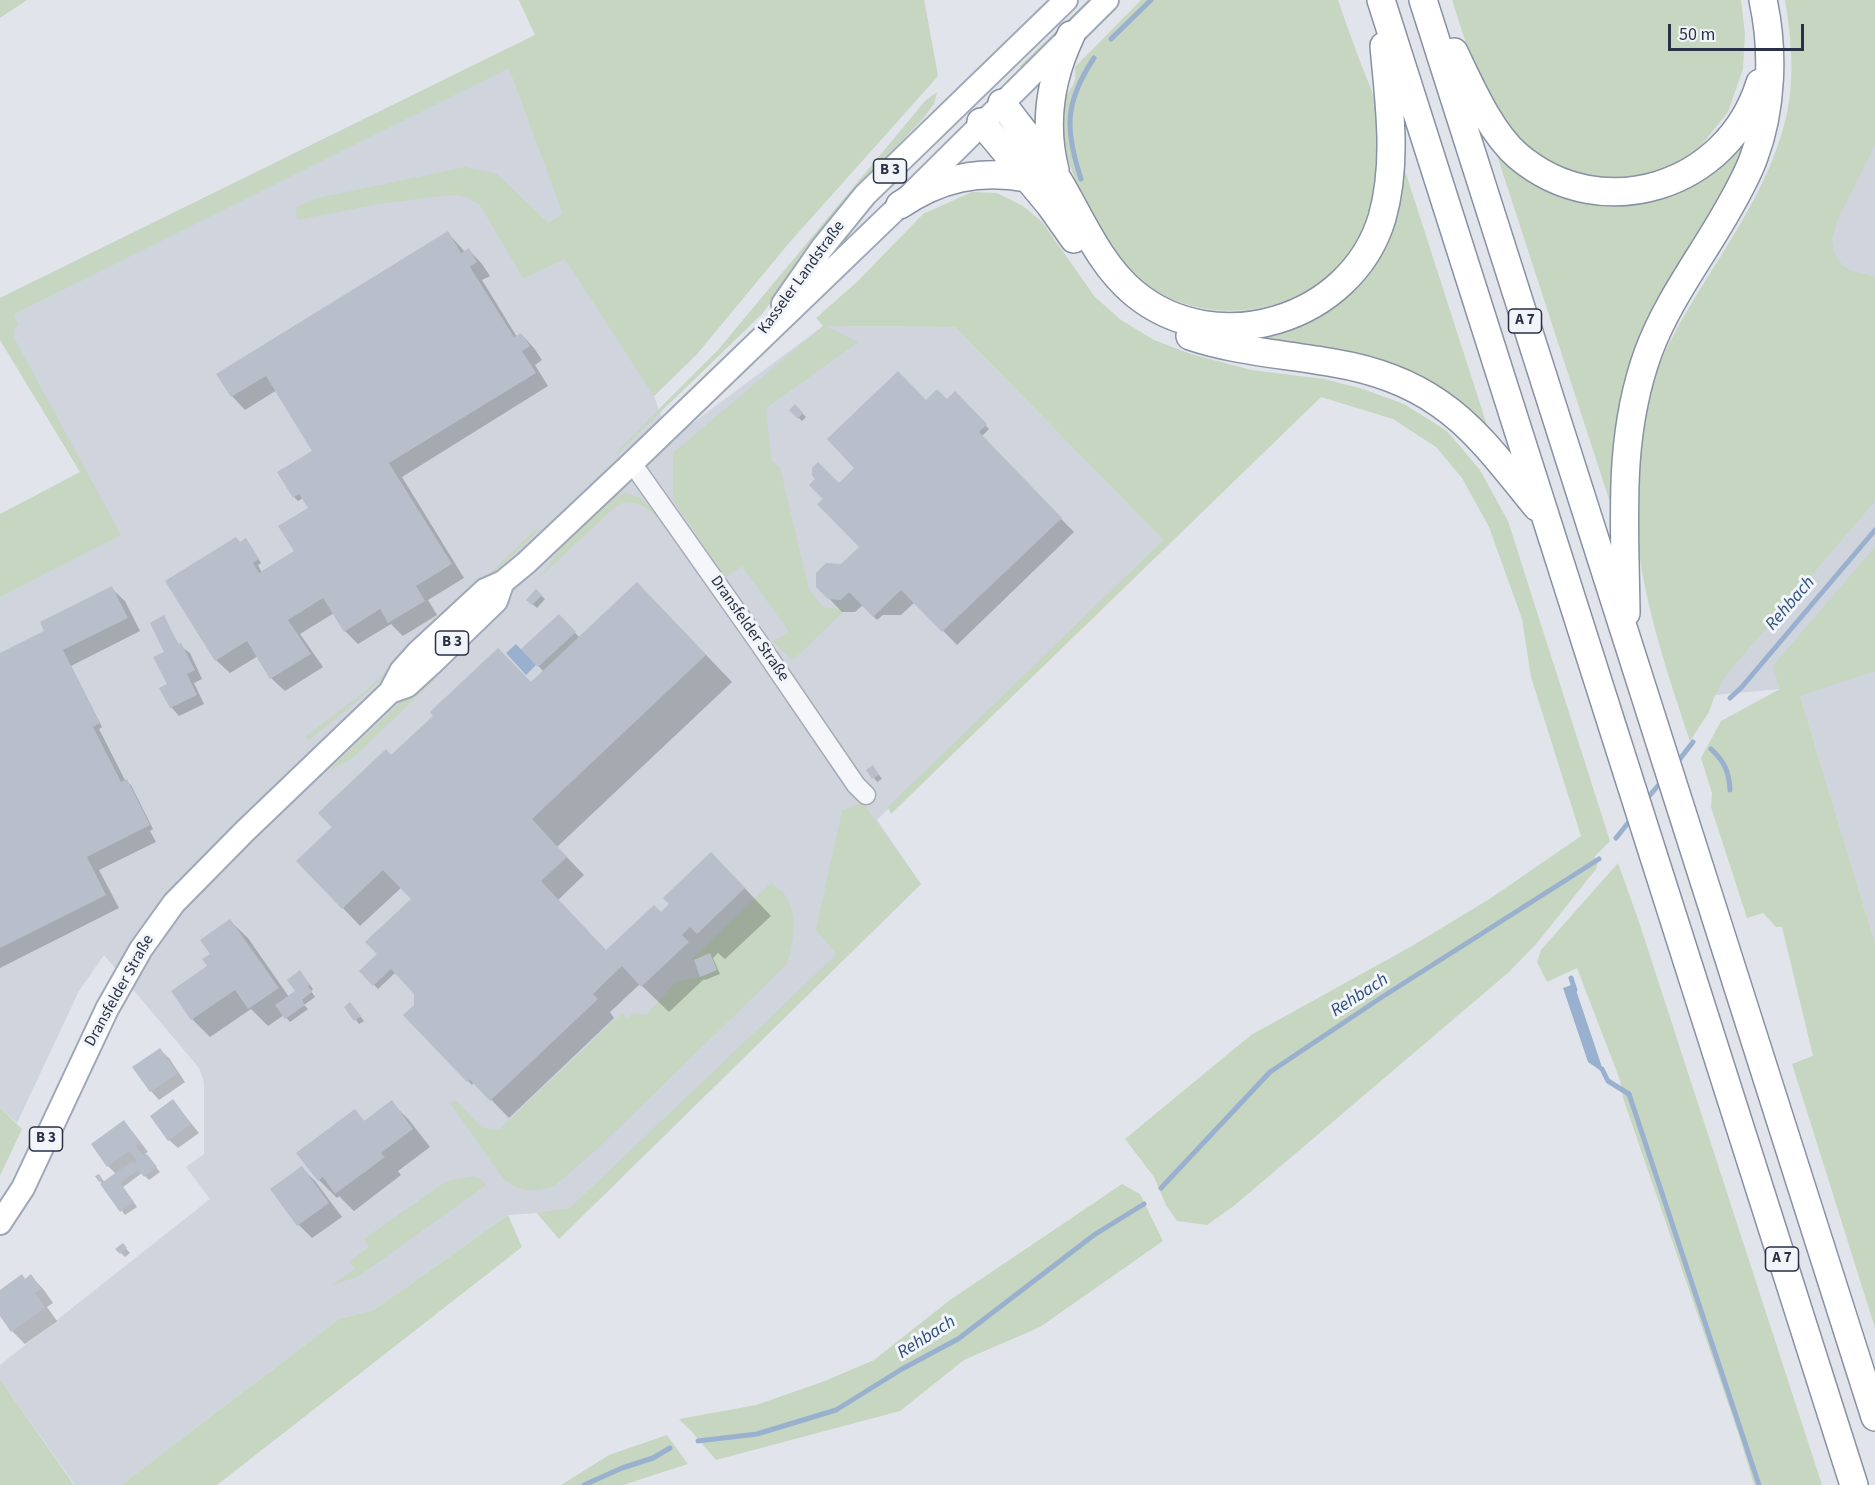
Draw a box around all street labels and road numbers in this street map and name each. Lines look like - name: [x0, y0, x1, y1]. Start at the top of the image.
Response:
- road number: B 3: [874, 159, 906, 183]
- street label: Kasseler Landstraße: [755, 218, 849, 338]
- road number: A 7: [1508, 309, 1541, 333]
- street label: Dransfelder Straße: [705, 572, 793, 686]
- road number: B 3: [436, 631, 468, 655]
- street label: Dransfelder Straße: [81, 932, 159, 1050]
- road number: B 3: [30, 1127, 63, 1151]
- road number: A 7: [1766, 1247, 1798, 1271]

